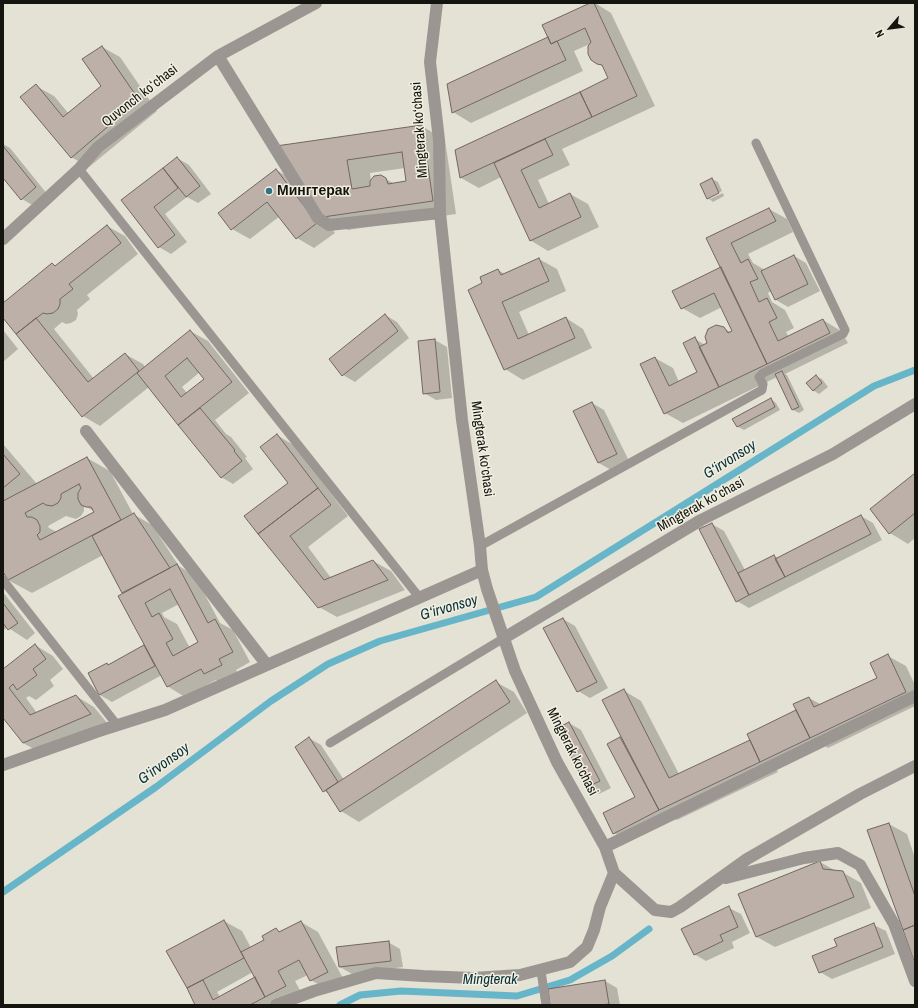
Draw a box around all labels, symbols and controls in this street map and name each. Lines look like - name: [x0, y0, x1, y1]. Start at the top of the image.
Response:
- north arrow: [870, 8, 910, 48]
- text: N: [872, 27, 887, 40]
- street label: Quvonch koʻchasi: [99, 61, 181, 131]
- street label: Mingterak ko‘chasi: [408, 81, 432, 179]
- place label: Мингтерак: [277, 183, 350, 199]
- marker: Мингтерак: [264, 186, 274, 196]
- street label: Mingterak ko‘chasi: [467, 400, 497, 498]
- water label: G‘irvonsoy: [700, 437, 760, 483]
- street label: Mingterak koʻchasi: [655, 474, 747, 536]
- water label: G‘irvonsoy: [418, 591, 480, 625]
- street label: Mingterak ko‘chasi: [543, 705, 601, 799]
- water label: G‘irvonsoy: [135, 739, 193, 789]
- water label: Mingterak: [463, 971, 517, 989]

